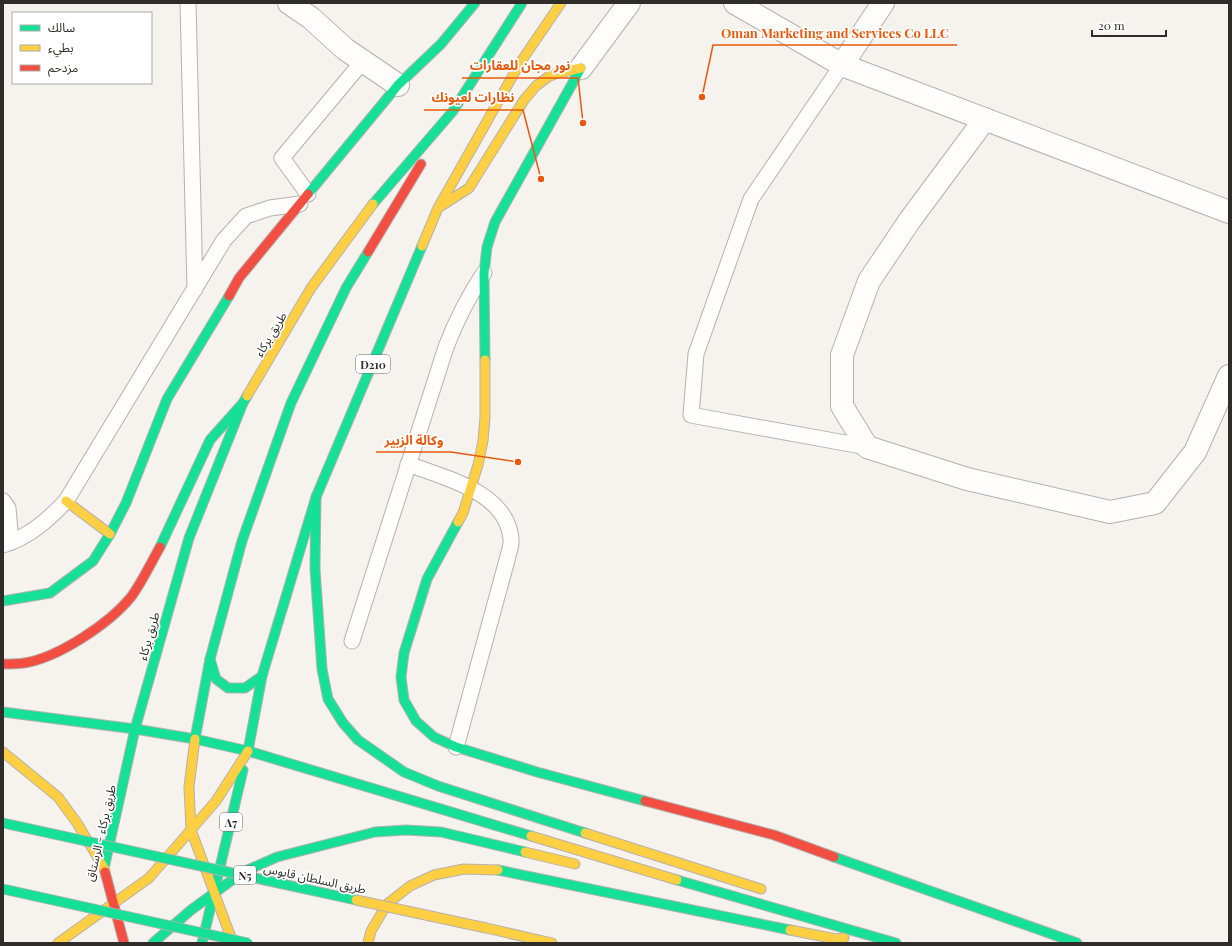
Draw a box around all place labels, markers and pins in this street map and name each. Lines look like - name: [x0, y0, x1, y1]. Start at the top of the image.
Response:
- callout: Oman Marketing and Services Co LLC: [713, 20, 957, 45]
- callout: نور مجان للعقارات: [462, 53, 578, 78]
- callout: نظارات لعيونك: [424, 85, 523, 110]
- callout: وكالة الزبير: [376, 427, 451, 452]

